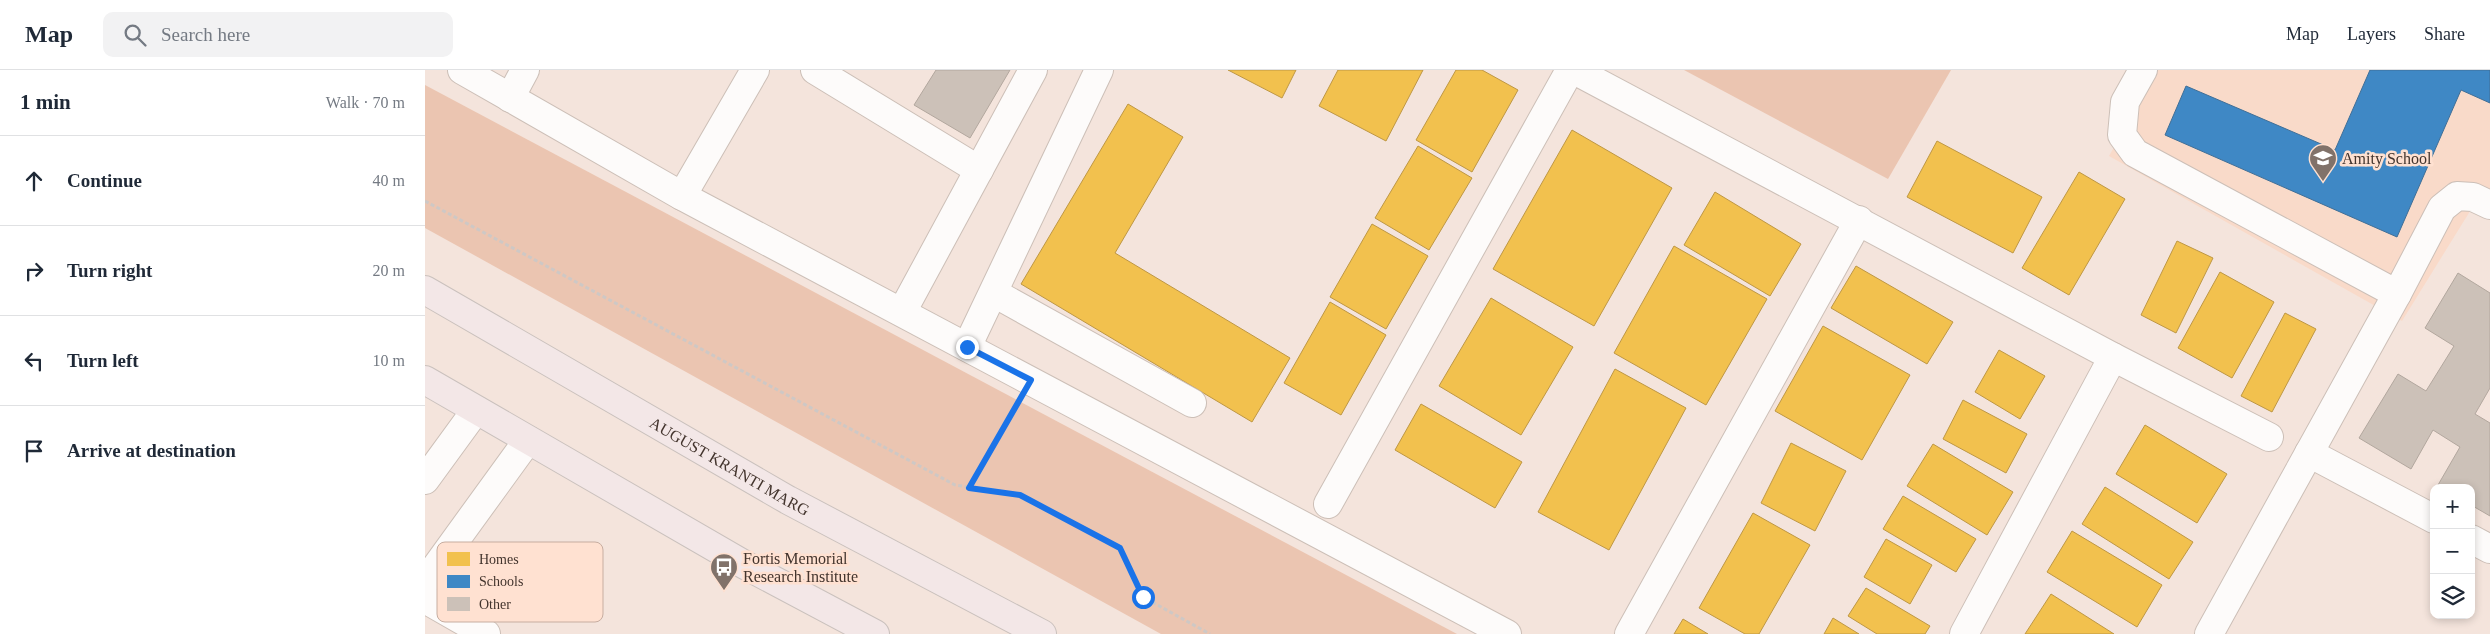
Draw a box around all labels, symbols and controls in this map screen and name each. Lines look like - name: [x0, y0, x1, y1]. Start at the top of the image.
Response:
- search box: [103, 12, 453, 57]
- text: Map: [25, 21, 73, 47]
- icon: search: [121, 21, 149, 49]
- text: Search here: [161, 24, 250, 45]
- text: Map: [2286, 24, 2319, 44]
- text: Layers: [2347, 24, 2396, 44]
- text: Share: [2424, 24, 2465, 44]
- text: 1 min: [20, 90, 71, 114]
- text: Walk · 70 m: [326, 94, 405, 111]
- school or university icon: Amity School: [2308, 143, 2338, 182]
- place label: Amity School: [2342, 150, 2432, 168]
- icon: ahead: [20, 167, 48, 195]
- text: Continue: [67, 170, 142, 191]
- text: 40 m: [373, 172, 405, 189]
- icon: right: [20, 257, 48, 285]
- text: Turn right: [67, 260, 152, 281]
- text: 20 m: [373, 262, 405, 279]
- route end: [956, 336, 979, 359]
- icon: left: [20, 347, 48, 375]
- text: Turn left: [67, 350, 139, 371]
- text: 10 m: [373, 352, 405, 369]
- street label: AUGUST KRANTI MARG: [647, 414, 813, 519]
- icon: arrive: [20, 437, 48, 465]
- text: Arrive at destination: [67, 440, 236, 461]
- map controls: [2430, 484, 2475, 619]
- button: +: [2430, 484, 2475, 529]
- button: −: [2430, 529, 2475, 574]
- legend: [437, 542, 603, 622]
- place label: Fortis Memorial Research Institute: [743, 550, 858, 585]
- text: Homes: [479, 552, 519, 567]
- bus stop icon: Fortis Memorial Research Institute: [709, 552, 739, 591]
- text: Schools: [479, 574, 523, 589]
- button: layers: [2430, 574, 2475, 619]
- route start: [1132, 586, 1155, 609]
- text: Other: [479, 597, 511, 612]

